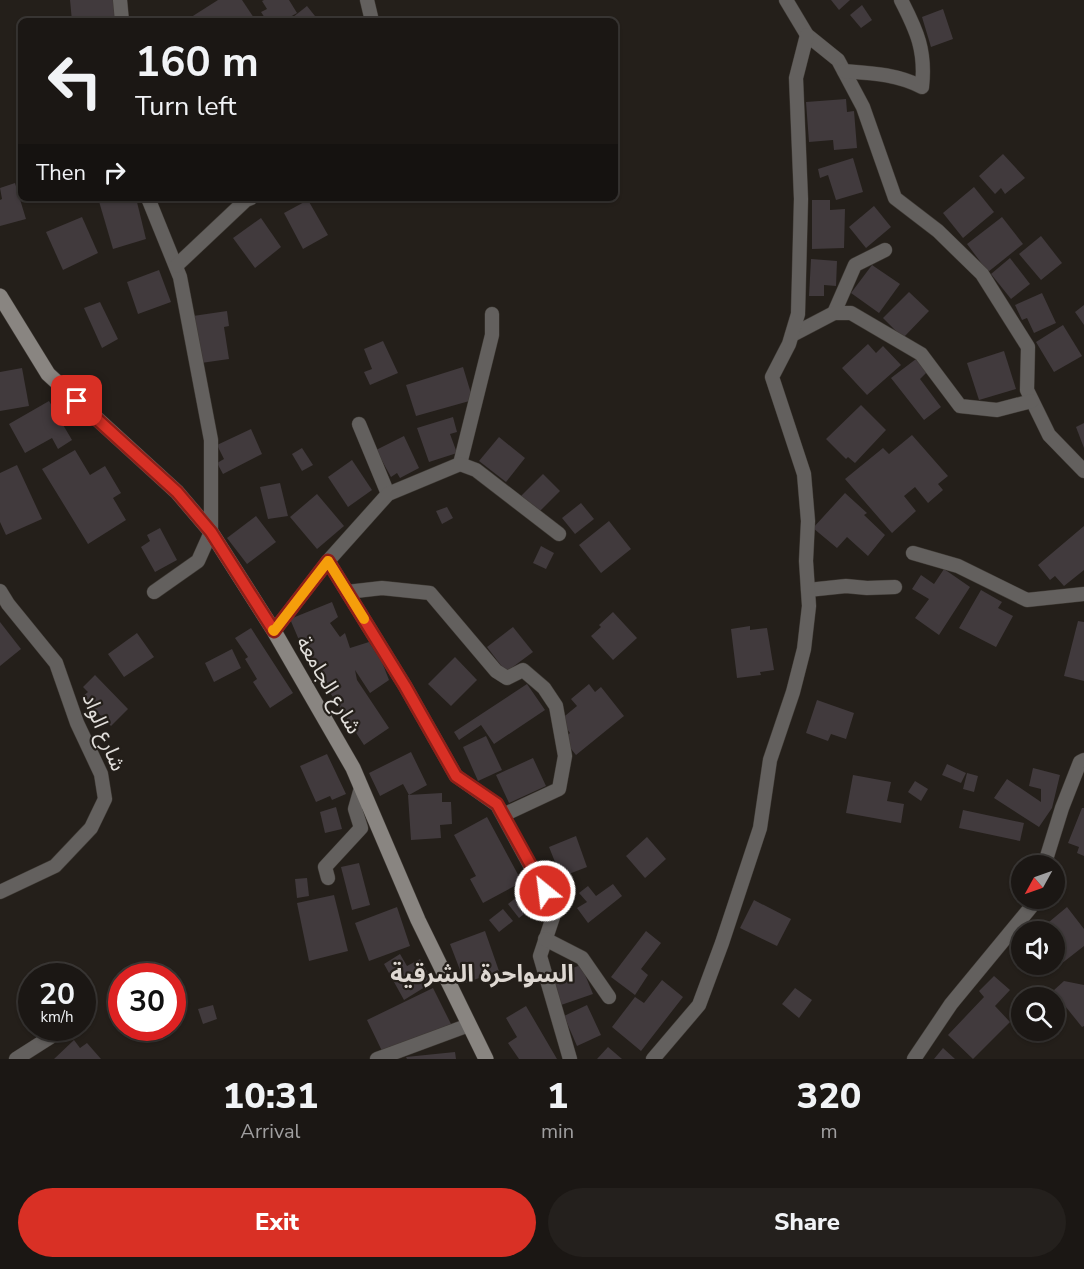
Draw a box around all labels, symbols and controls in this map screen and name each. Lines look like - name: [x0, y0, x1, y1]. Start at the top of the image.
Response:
- text: 160 m: [135, 34, 259, 91]
- icon: left: [36, 42, 114, 120]
- text: Turn left: [135, 88, 236, 125]
- icon: right: [98, 156, 131, 189]
- text: Then: [36, 158, 86, 188]
- pin: [51, 375, 102, 426]
- icon: arrive: [60, 384, 93, 417]
- street label: شارع الجامعة: [289, 631, 368, 739]
- street label: شارع الواد: [75, 689, 132, 776]
- north arrow: [1011, 855, 1065, 909]
- map controls: [1011, 855, 1065, 1041]
- position arrow: [513, 859, 577, 923]
- button: sound: [1011, 921, 1065, 975]
- district label: السواحرة الشرقية: [390, 958, 574, 990]
- speed limit sign: 30: [108, 963, 186, 1041]
- text: 20: [39, 974, 75, 1015]
- button: search: [1011, 987, 1065, 1041]
- text: km/h: [40, 1007, 74, 1027]
- text: 10:31: [223, 1072, 318, 1121]
- text: 1: [547, 1072, 568, 1121]
- text: 320: [797, 1072, 861, 1121]
- text: Arrival: [240, 1118, 301, 1145]
- text: min: [541, 1118, 574, 1145]
- text: m: [820, 1118, 838, 1145]
- button: Exit: [18, 1188, 536, 1257]
- button: Share: [548, 1188, 1066, 1257]

